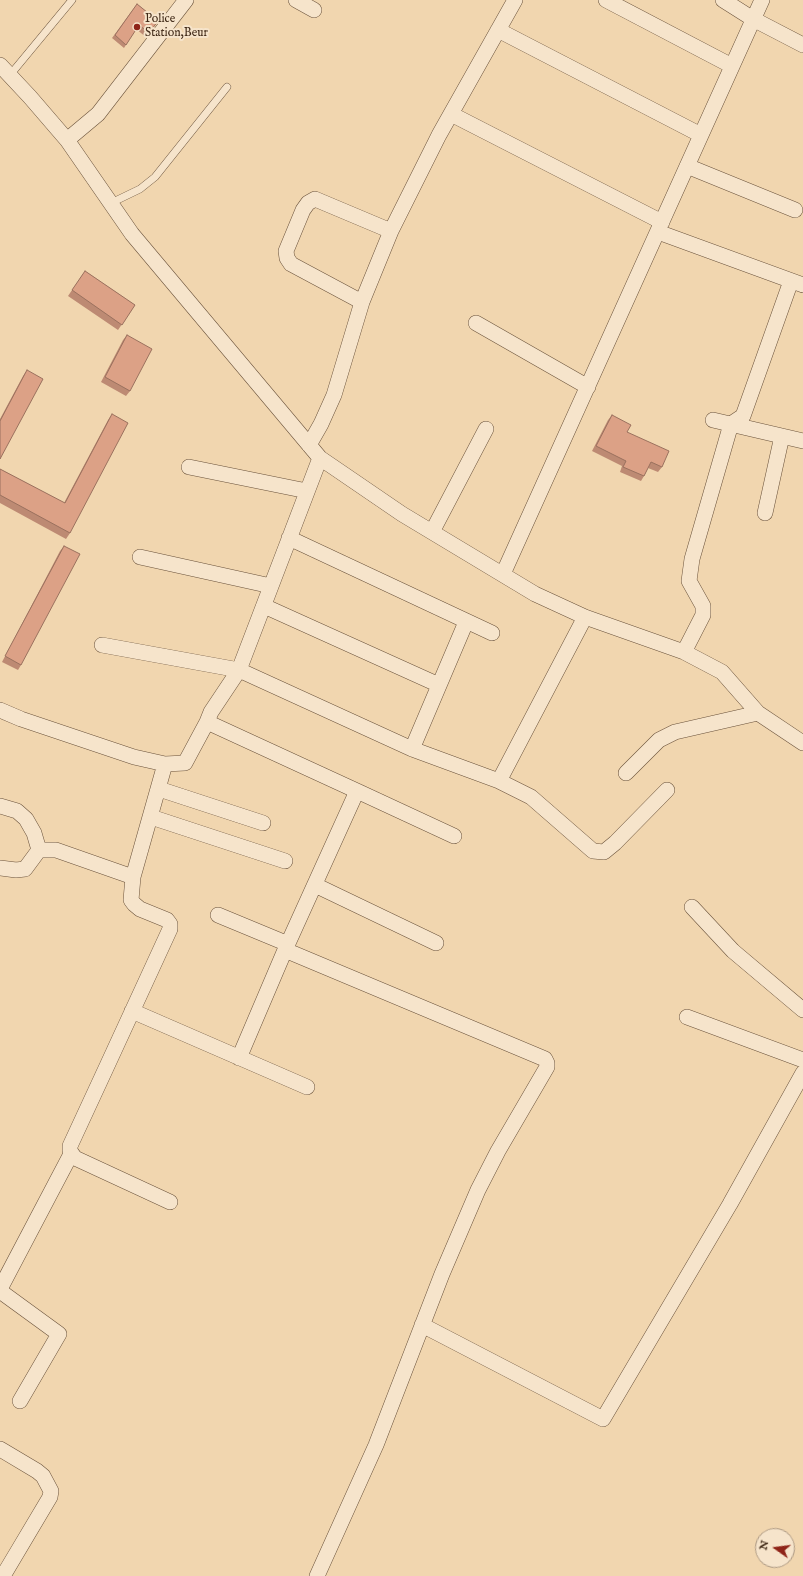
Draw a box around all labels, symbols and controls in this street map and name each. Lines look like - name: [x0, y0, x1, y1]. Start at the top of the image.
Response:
- place label: Police Station,Beur: [145, 13, 208, 41]
- marker: Police Station,Beur: [132, 22, 142, 32]
- north arrow: [755, 1528, 795, 1568]
- text: N: [756, 1539, 772, 1552]

